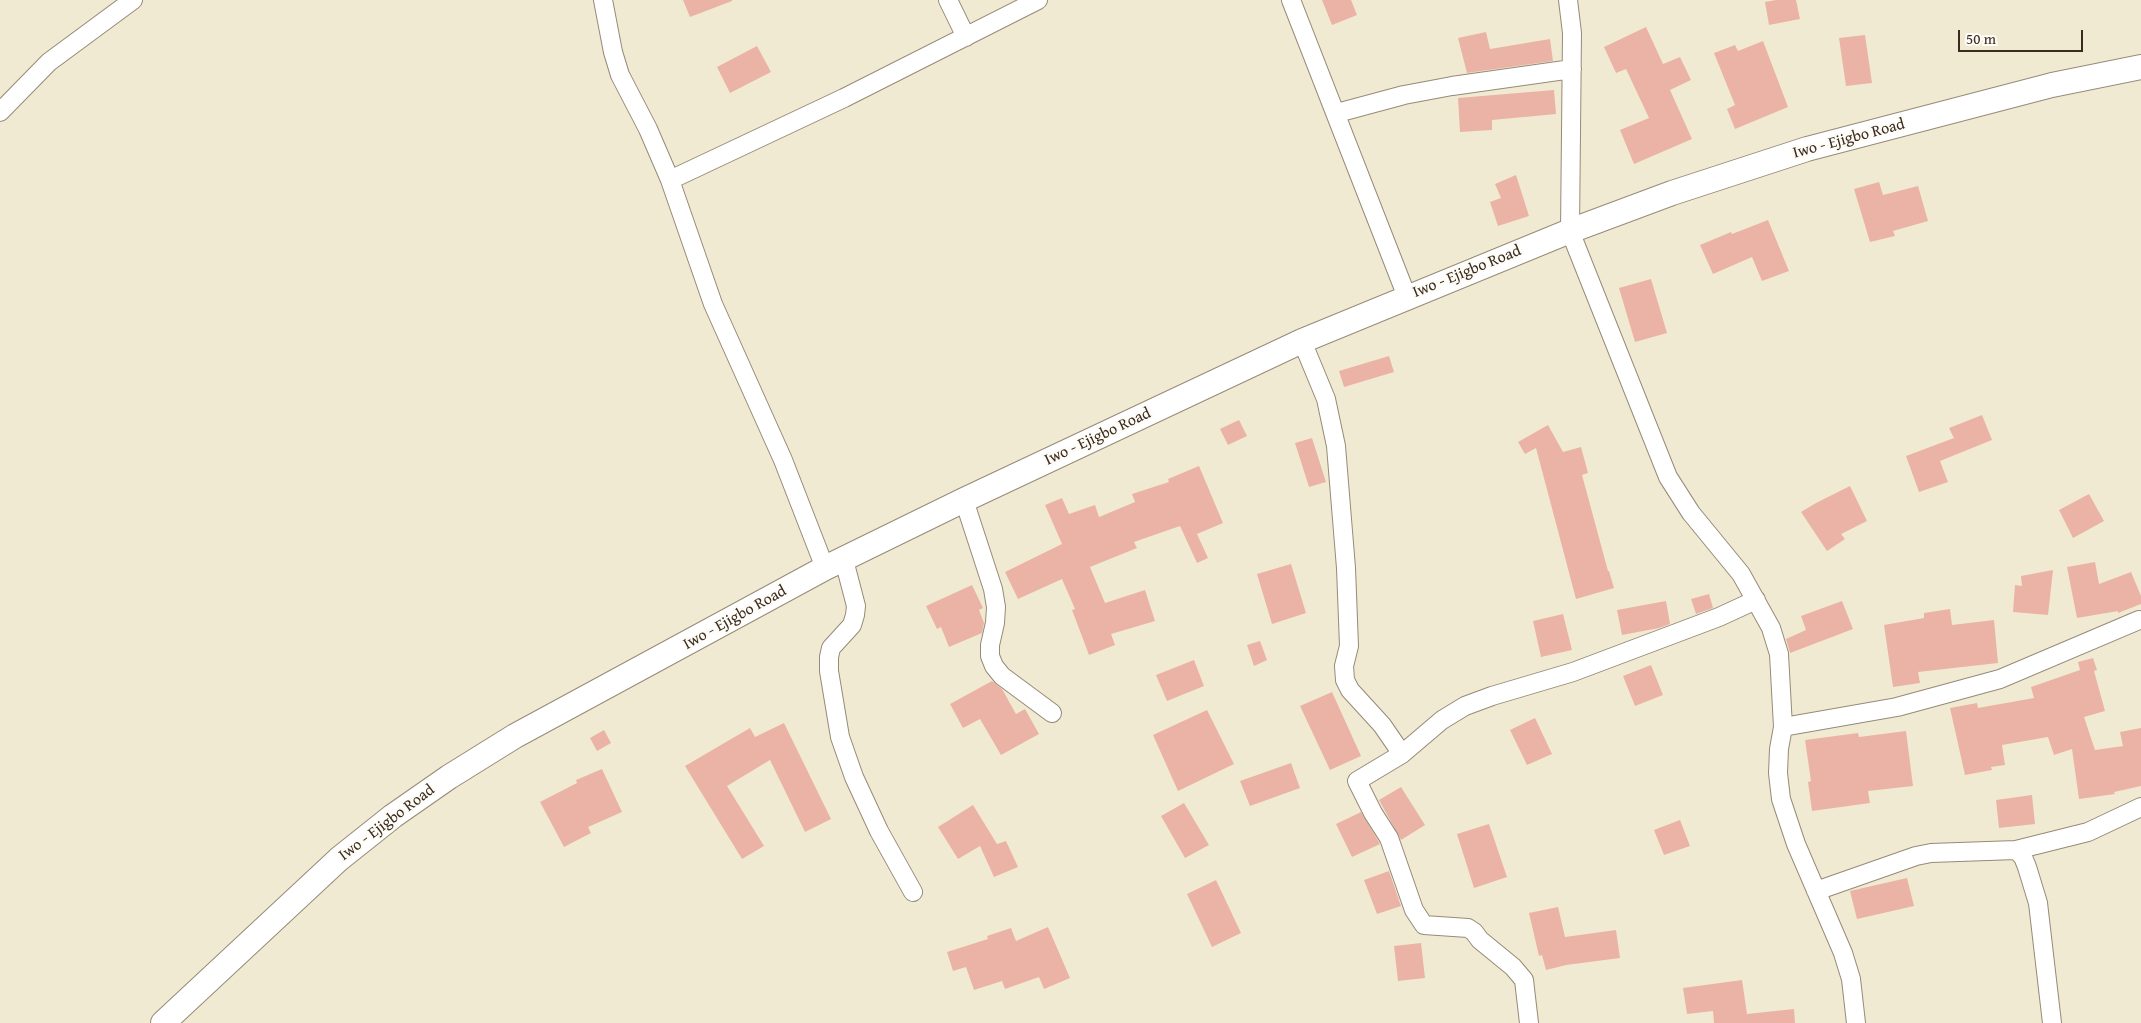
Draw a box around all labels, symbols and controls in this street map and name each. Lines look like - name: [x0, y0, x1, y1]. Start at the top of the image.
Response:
- scale bar: [1961, 20, 2086, 52]
- text: 50 m: [1966, 28, 1996, 49]
- street label: Iwo - Ejigbo Road: [1791, 115, 1907, 163]
- street label: Iwo - Ejigbo Road: [1410, 242, 1524, 302]
- street label: Iwo - Ejigbo Road: [1042, 404, 1154, 470]
- street label: Iwo - Ejigbo Road: [680, 582, 790, 654]
- street label: Iwo - Ejigbo Road: [335, 781, 439, 865]

